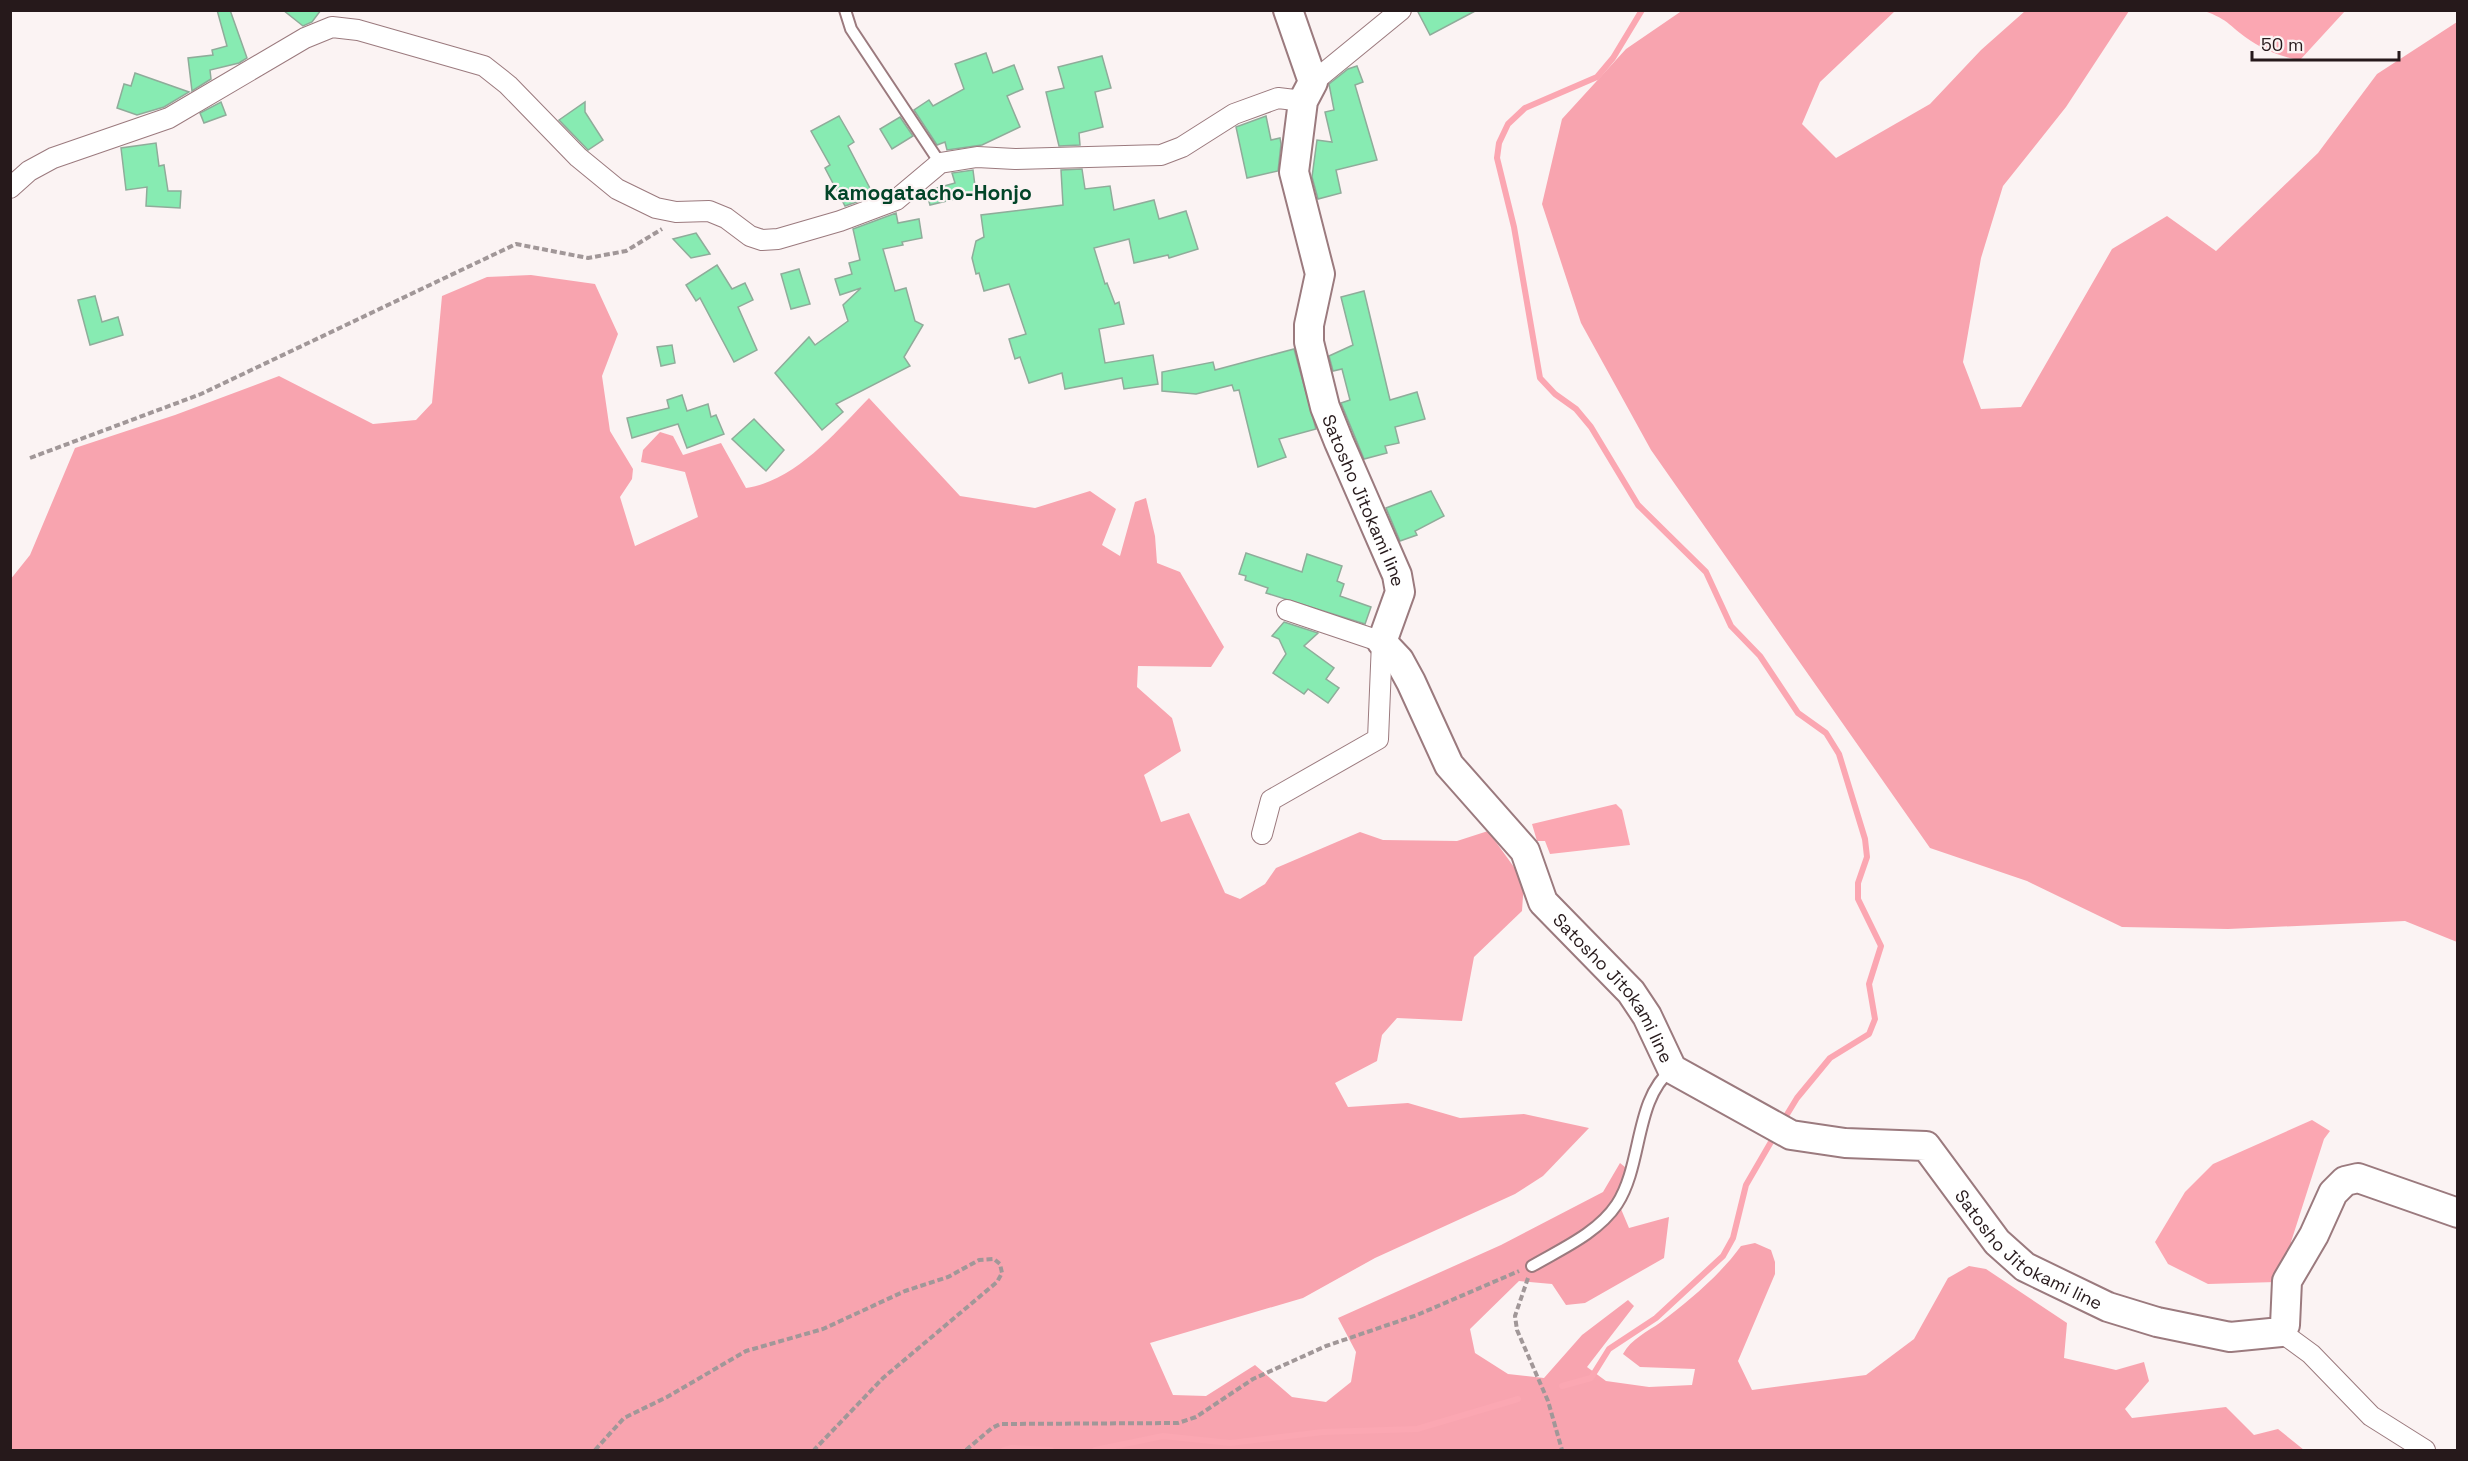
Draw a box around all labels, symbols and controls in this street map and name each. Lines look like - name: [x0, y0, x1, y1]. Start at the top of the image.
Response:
- scale bar: [2252, 24, 2399, 62]
- text: 50 m: [2261, 33, 2303, 56]
- district label: Kamogatacho-Honjo: [824, 179, 1032, 206]
- street label: Satosho Jitokami line: [1318, 411, 1410, 588]
- street label: Satosho Jitokami line: [1548, 908, 1679, 1066]
- street label: Satosho Jitokami line: [1950, 1185, 2107, 1314]

